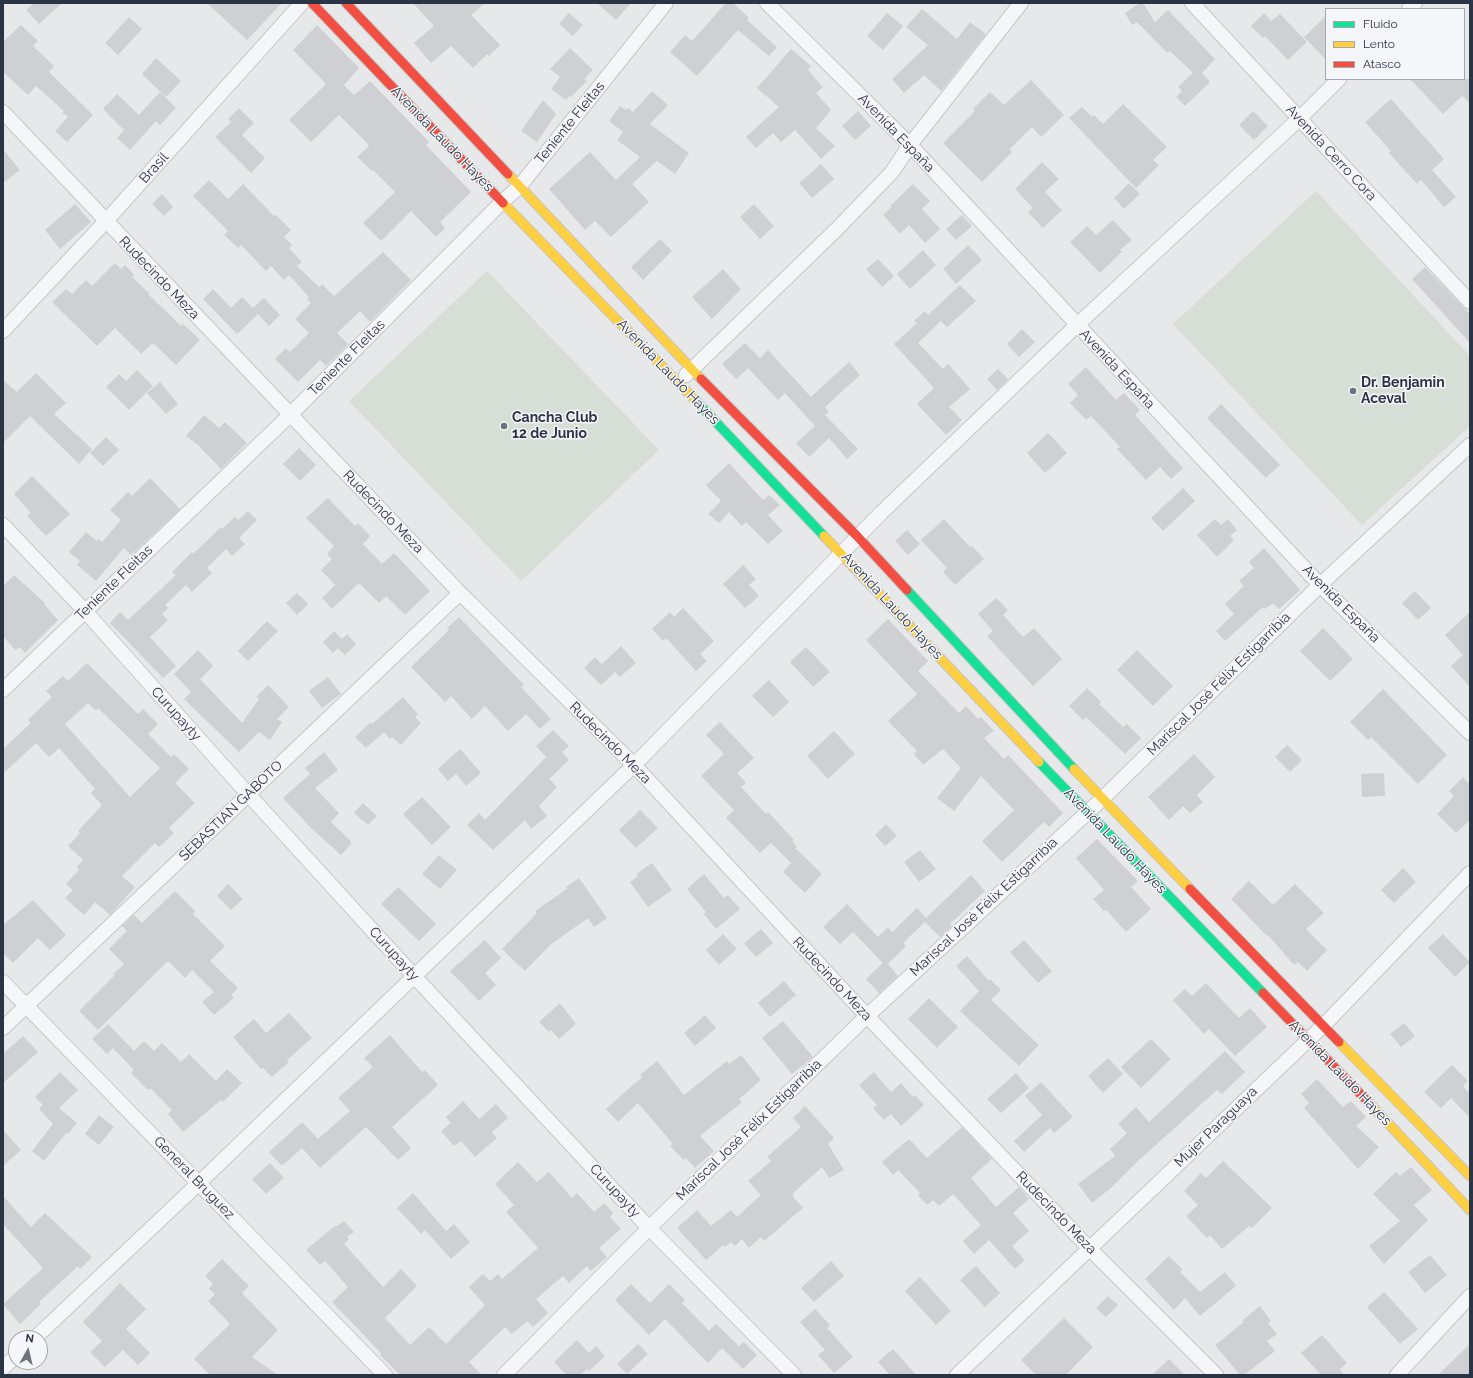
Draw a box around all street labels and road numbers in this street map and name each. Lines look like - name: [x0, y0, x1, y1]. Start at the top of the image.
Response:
- street label: Teniente Fleitas: [532, 78, 608, 168]
- street label: Avenida Laudo Hayes: [387, 83, 497, 195]
- street label: Avenida España: [854, 90, 938, 176]
- street label: Avenida Cerro Cora: [1282, 101, 1380, 205]
- street label: Brasil: [136, 149, 172, 187]
- street label: Rudecindo Meza: [115, 233, 203, 323]
- street label: Teniente Fleitas: [305, 316, 389, 400]
- street label: Avenida Laudo Hayes: [613, 316, 723, 428]
- street label: Avenida España: [1076, 326, 1158, 412]
- street label: Rudecindo Meza: [339, 467, 427, 557]
- street label: Teniente Fleitas: [72, 542, 156, 624]
- street label: Avenida Laudo Hayes: [838, 549, 946, 663]
- street label: Avenida España: [1299, 562, 1383, 646]
- street label: Mariscal José Félix Estigarribia: [1144, 609, 1294, 759]
- street label: Curupayty: [147, 683, 205, 745]
- street label: Rudecindo Meza: [566, 699, 654, 787]
- street label: SEBASTIAN GABOTO: [176, 757, 286, 865]
- street label: Avenida Laudo Hayes: [1060, 785, 1170, 897]
- street label: Mariscal José Félix Estigarribia: [907, 834, 1061, 980]
- street label: Curupayty: [365, 923, 423, 985]
- street label: Rudecindo Meza: [789, 934, 875, 1024]
- street label: Avenida Laudo Hayes: [1285, 1017, 1395, 1129]
- street label: Mariscal José Félix Estigarribia: [673, 1056, 825, 1204]
- street label: Mujer Paraguaya: [1171, 1083, 1261, 1171]
- street label: General Bruguez: [150, 1133, 238, 1223]
- street label: Curupayty: [586, 1161, 644, 1221]
- street label: Rudecindo Meza: [1012, 1168, 1100, 1258]

